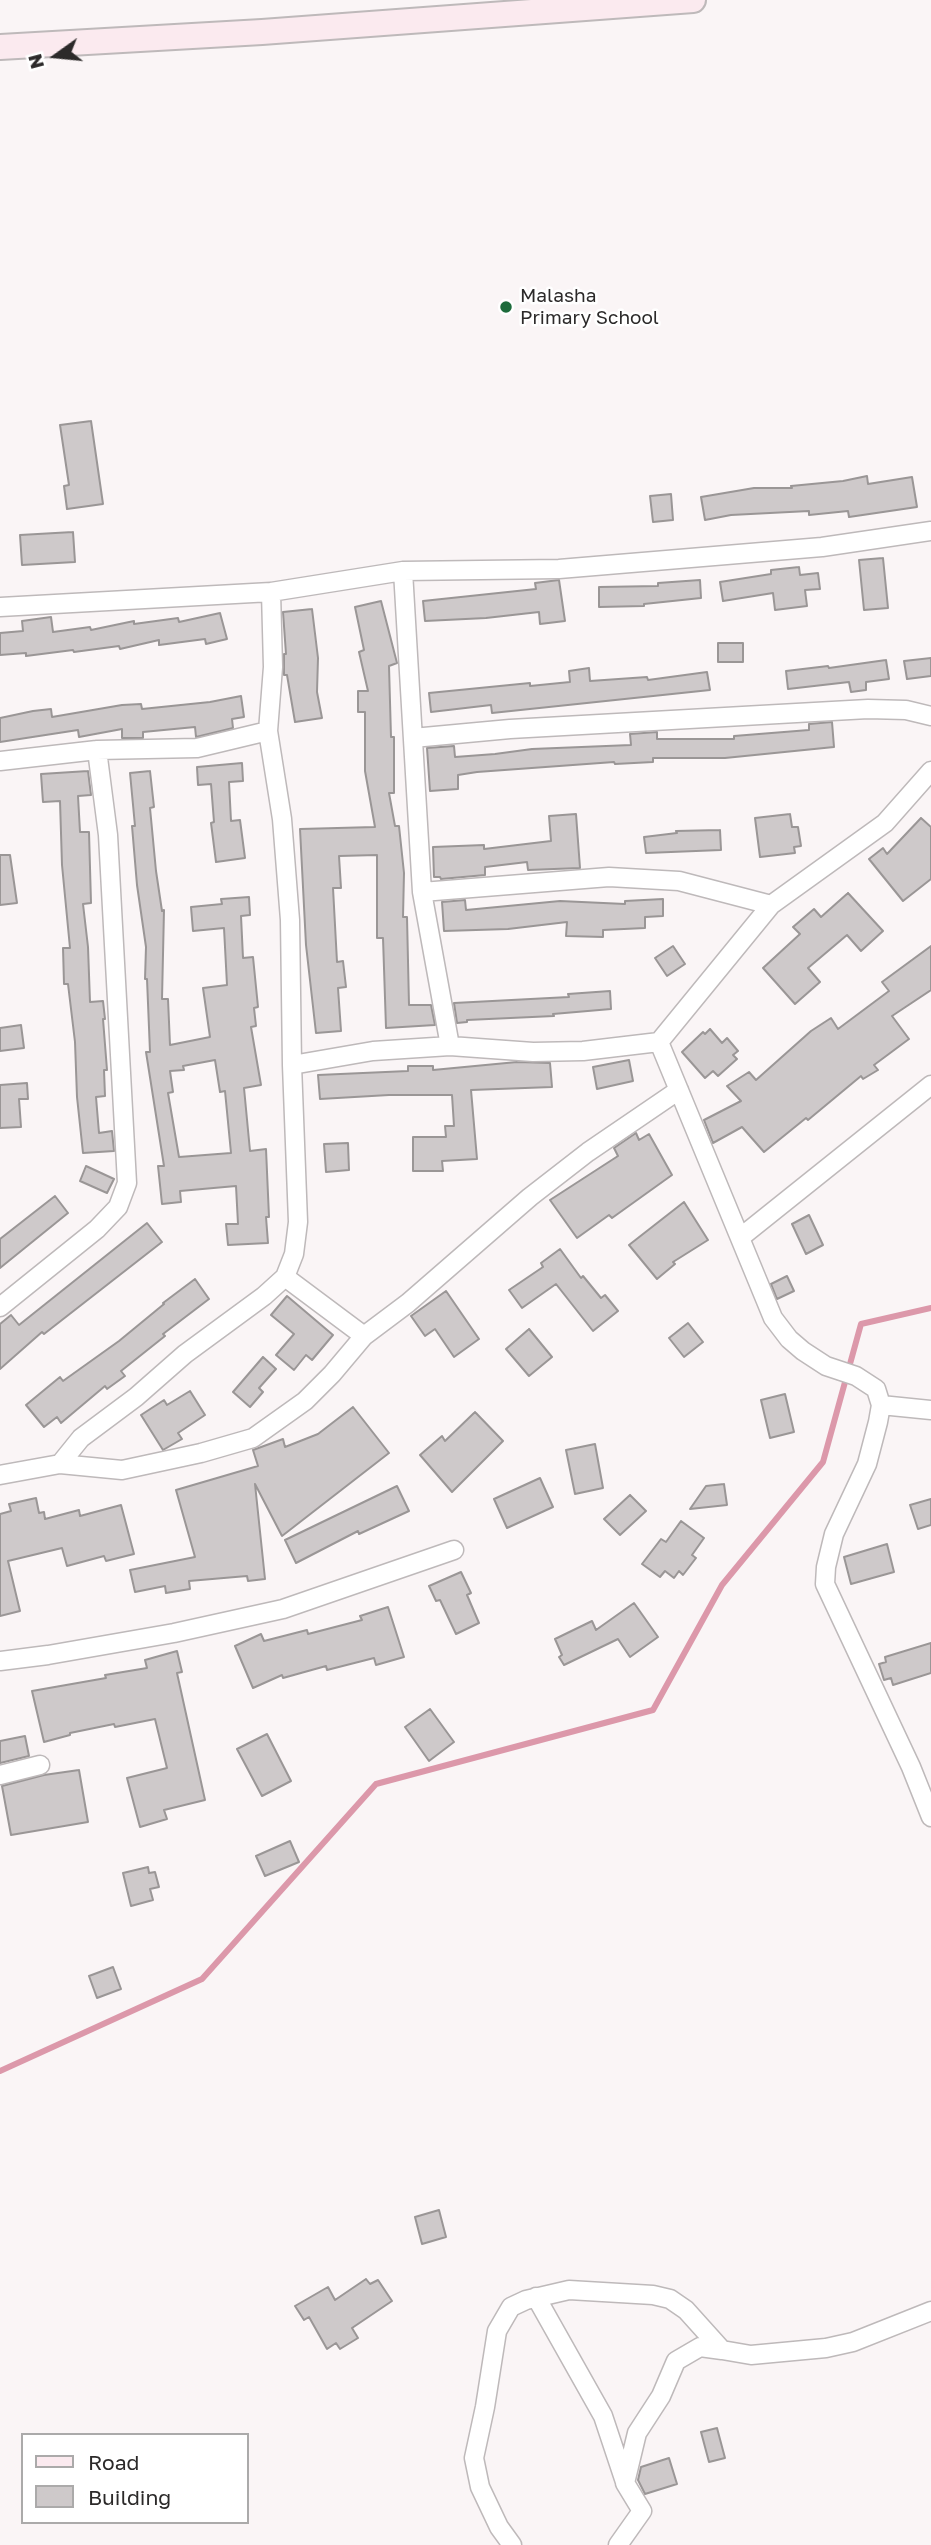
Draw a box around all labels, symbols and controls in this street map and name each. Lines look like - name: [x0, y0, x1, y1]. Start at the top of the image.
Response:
- north arrow: [21, 21, 91, 91]
- text: N: [22, 52, 48, 72]
- place label: Malasha Primary School: [520, 285, 659, 329]
- marker: Malasha Primary School: [498, 299, 514, 315]
- legend: [21, 2433, 248, 2524]
- text: Road: [88, 2449, 139, 2475]
- text: Building: [88, 2484, 171, 2510]

